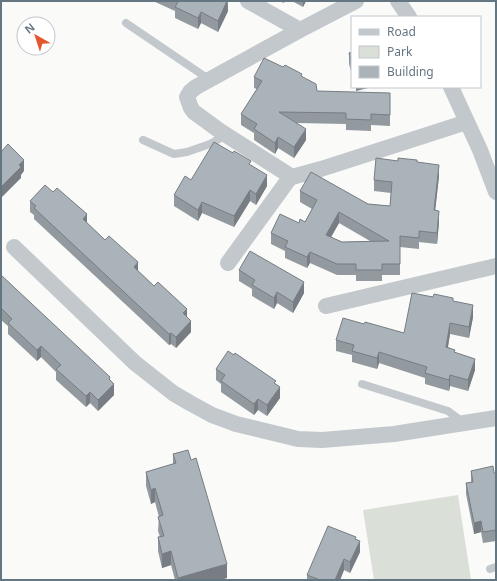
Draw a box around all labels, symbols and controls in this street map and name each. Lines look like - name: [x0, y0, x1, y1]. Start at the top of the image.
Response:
- north arrow: [16, 16, 56, 56]
- legend: [351, 16, 481, 88]
- text: N: [21, 19, 38, 36]
- text: Road: [387, 23, 416, 40]
- text: Park: [387, 43, 413, 60]
- text: Building: [387, 63, 434, 80]

